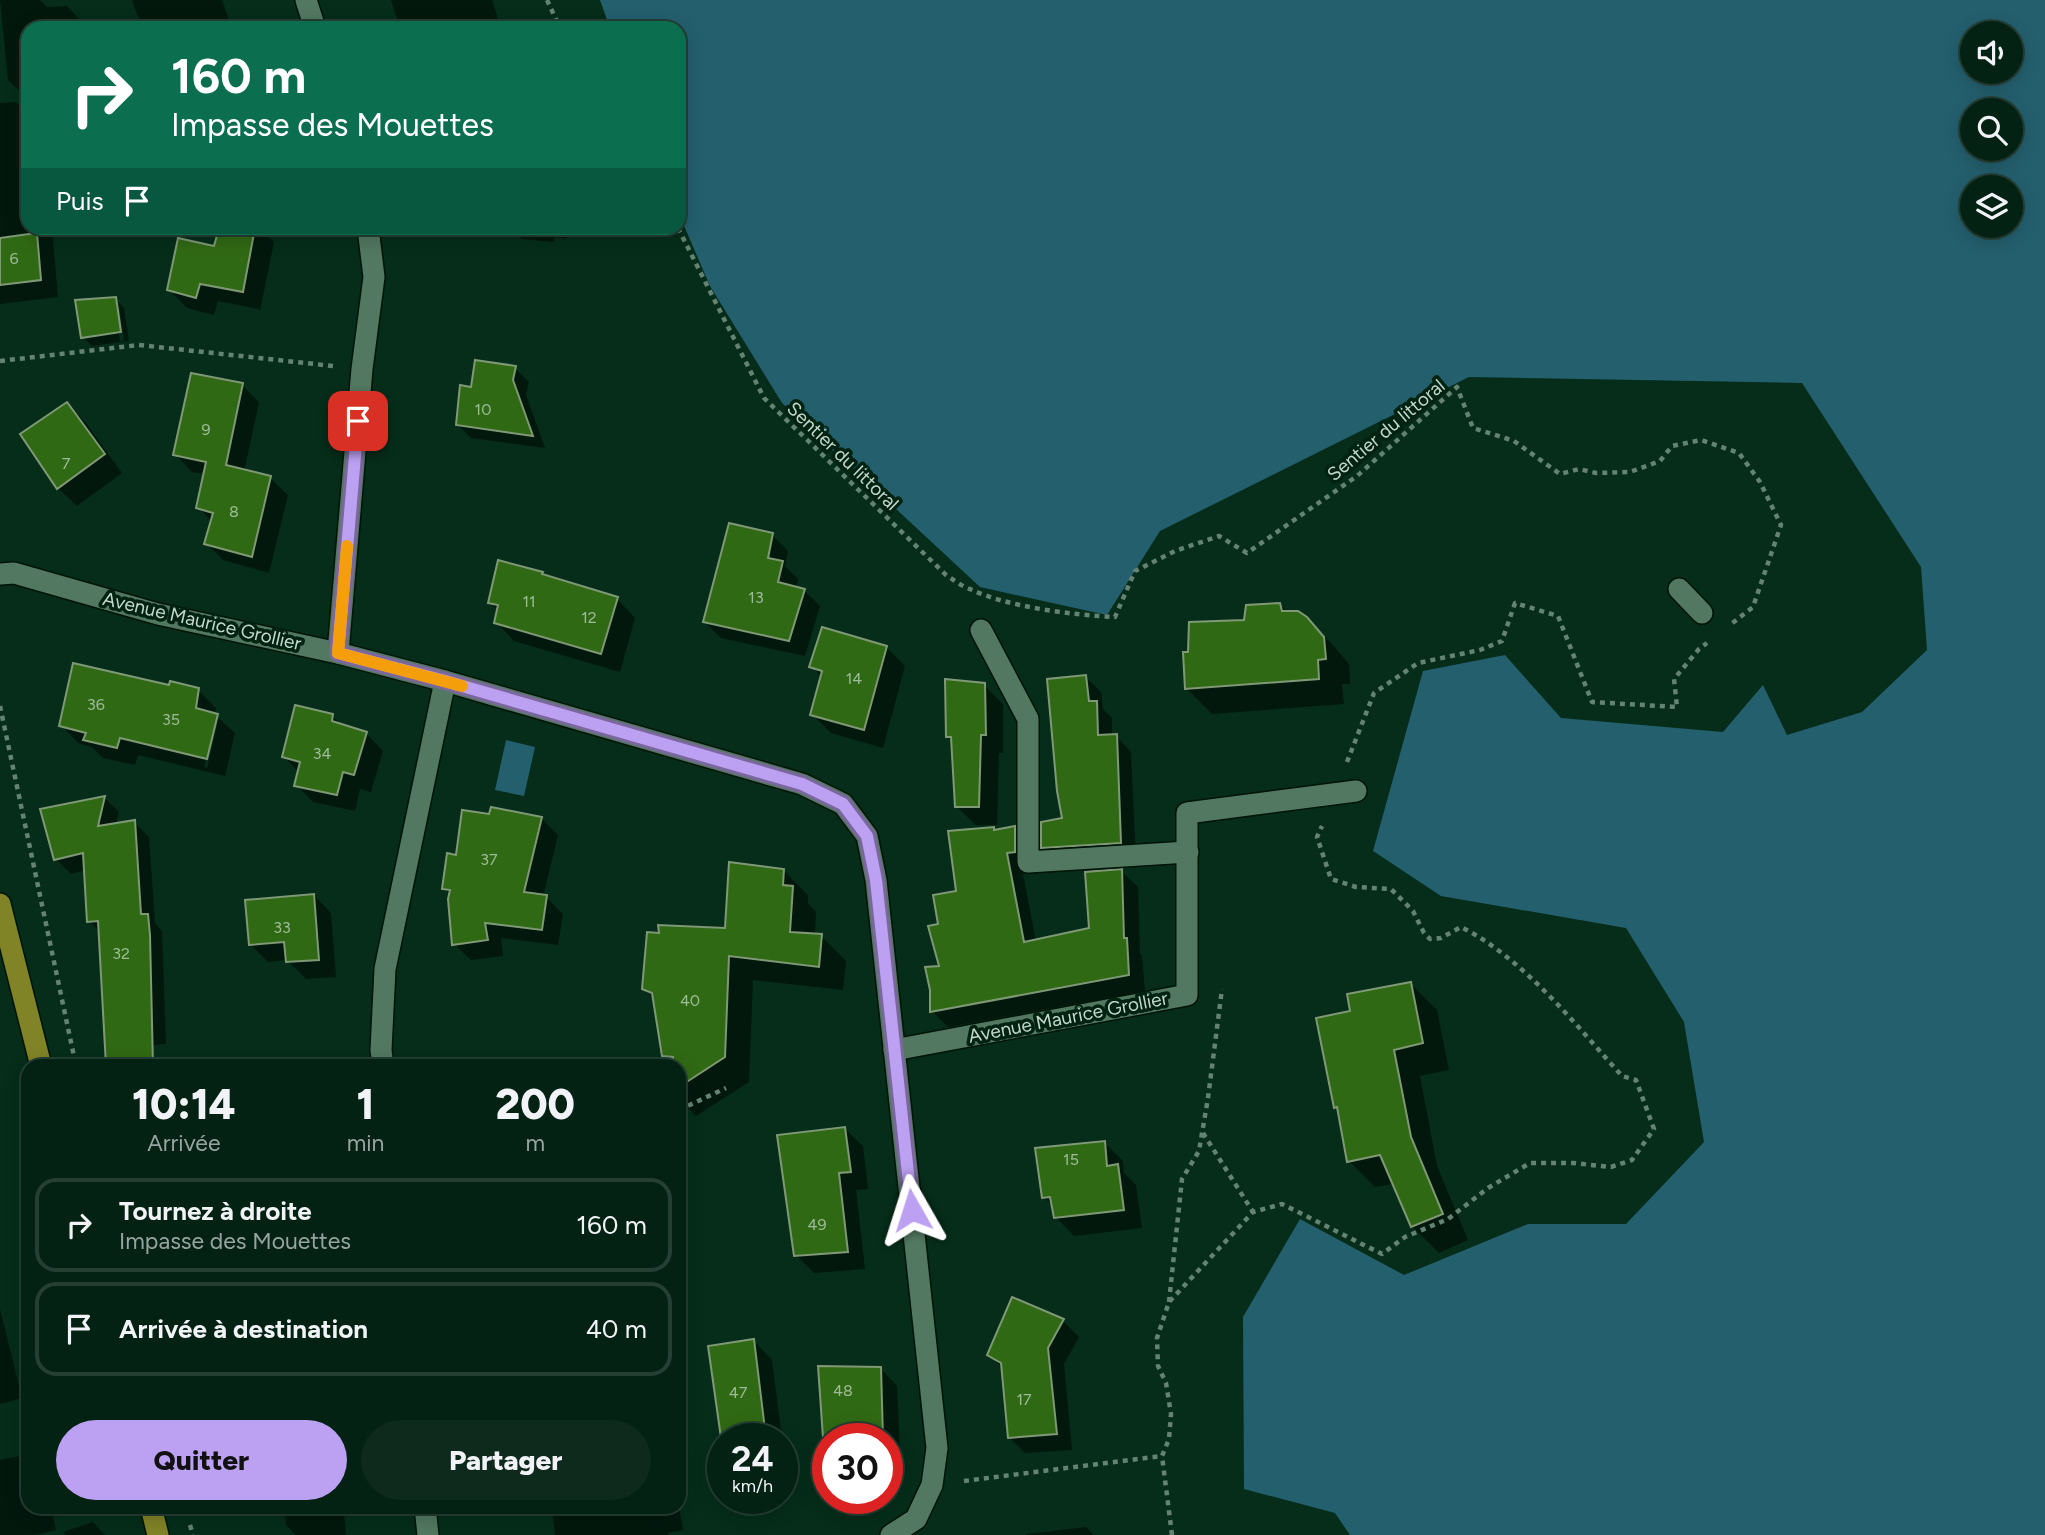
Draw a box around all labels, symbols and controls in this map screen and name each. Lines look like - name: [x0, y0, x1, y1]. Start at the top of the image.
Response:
- map controls: [1960, 21, 2023, 238]
- button: sound: [1960, 21, 2023, 84]
- text: 160 m: [171, 46, 306, 105]
- icon: right: [56, 49, 147, 140]
- button: search: [1960, 98, 2023, 161]
- text: Impasse des Mouettes: [171, 106, 494, 144]
- button: layers: [1960, 175, 2023, 238]
- icon: arrive: [118, 182, 156, 220]
- text: Puis: [56, 185, 104, 217]
- house number: 6: [9, 249, 19, 268]
- street label: Sentier du littoral: [1323, 374, 1449, 486]
- pin: [328, 391, 388, 451]
- street label: Sentier du littoral: [782, 397, 904, 515]
- house number: 10: [475, 400, 491, 419]
- icon: arrive: [339, 402, 377, 440]
- house number: 9: [201, 420, 211, 439]
- house number: 7: [62, 454, 71, 473]
- house number: 8: [229, 502, 239, 521]
- street label: Avenue Maurice Grollier: [101, 587, 304, 655]
- house number: 13: [748, 588, 764, 607]
- house number: 11: [522, 592, 536, 611]
- house number: 12: [581, 608, 597, 627]
- house number: 14: [846, 669, 862, 688]
- house number: 36: [87, 695, 105, 714]
- house number: 35: [162, 710, 180, 729]
- house number: 34: [313, 744, 331, 763]
- house number: 37: [480, 850, 498, 869]
- house number: 33: [273, 918, 291, 937]
- house number: 32: [112, 944, 130, 963]
- street label: Avenue Maurice Grollier: [966, 986, 1170, 1048]
- house number: 40: [680, 991, 700, 1010]
- text: 10:14: [132, 1079, 236, 1130]
- text: 1: [357, 1079, 375, 1130]
- text: 200: [495, 1079, 575, 1130]
- text: Arrivée: [147, 1129, 220, 1157]
- text: min: [347, 1129, 384, 1157]
- text: m: [525, 1129, 545, 1157]
- house number: 15: [1063, 1150, 1079, 1169]
- position arrow: [875, 1173, 949, 1247]
- text: Tournez à droite: [119, 1195, 312, 1227]
- icon: right: [60, 1206, 98, 1244]
- text: 160 m: [576, 1209, 647, 1241]
- house number: 49: [808, 1215, 827, 1234]
- text: Impasse des Mouettes: [119, 1227, 351, 1255]
- icon: arrive: [60, 1310, 98, 1348]
- text: Arrivée à destination: [119, 1313, 368, 1345]
- text: 40 m: [586, 1313, 647, 1345]
- house number: 48: [833, 1381, 853, 1400]
- house number: 47: [729, 1383, 748, 1402]
- house number: 17: [1016, 1390, 1032, 1409]
- button: Quitter: [56, 1420, 347, 1500]
- button: Partager: [361, 1420, 651, 1500]
- speed limit sign: 30: [812, 1423, 903, 1514]
- text: 24: [731, 1438, 774, 1480]
- text: km/h: [732, 1475, 773, 1497]

